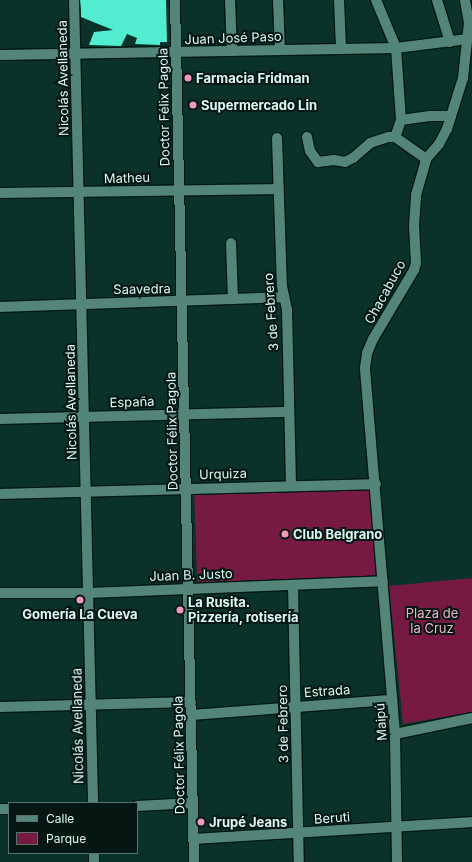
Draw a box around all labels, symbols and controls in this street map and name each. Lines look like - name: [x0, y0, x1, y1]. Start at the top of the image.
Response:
- street label: Nicolás Avellaneda: [54, 20, 72, 136]
- street label: Juan José Paso: [184, 29, 282, 47]
- street label: Doctor Félix Pagola: [155, 48, 173, 166]
- place label: Farmacia Fridman: [196, 70, 310, 86]
- marker: Farmacia Fridman: [183, 73, 193, 83]
- place label: Supermercado Lin: [201, 97, 317, 113]
- marker: Supermercado Lin: [188, 100, 198, 110]
- street label: Matheu: [104, 169, 150, 187]
- street label: Chacabuco: [361, 258, 409, 326]
- street label: 3 de Febrero: [260, 272, 282, 352]
- street label: Saavedra: [113, 281, 171, 297]
- street label: Nicolás Avellaneda: [62, 344, 80, 460]
- street label: Doctor Félix Pagola: [163, 372, 181, 490]
- street label: España: [109, 393, 155, 411]
- street label: Urquiza: [199, 465, 247, 483]
- place label: Club Belgrano: [293, 526, 382, 542]
- marker: Club Belgrano: [280, 529, 290, 539]
- street label: Juan B. Justo: [149, 566, 233, 584]
- marker: Gomería La Cueva: [75, 595, 85, 605]
- place label: La Rusita. Pizzería, rotisería: [188, 595, 299, 626]
- marker: La Rusita. Pizzería, rotisería: [175, 605, 185, 615]
- place label: Gomería La Cueva: [22, 606, 138, 622]
- park label: Plaza de la Cruz: [406, 606, 458, 637]
- street label: Nicolás Avellaneda: [69, 668, 87, 784]
- street label: Estrada: [303, 682, 351, 700]
- street label: 3 de Febrero: [275, 685, 291, 763]
- street label: Doctor Félix Pagola: [170, 696, 188, 814]
- street label: Maipú: [372, 703, 390, 741]
- legend: [8, 802, 138, 854]
- street label: Beruti: [313, 809, 351, 827]
- text: Calle: [46, 811, 74, 826]
- place label: Jrupé Jeans: [209, 814, 287, 830]
- marker: Jrupé Jeans: [196, 817, 206, 827]
- text: Parque: [46, 831, 86, 846]

